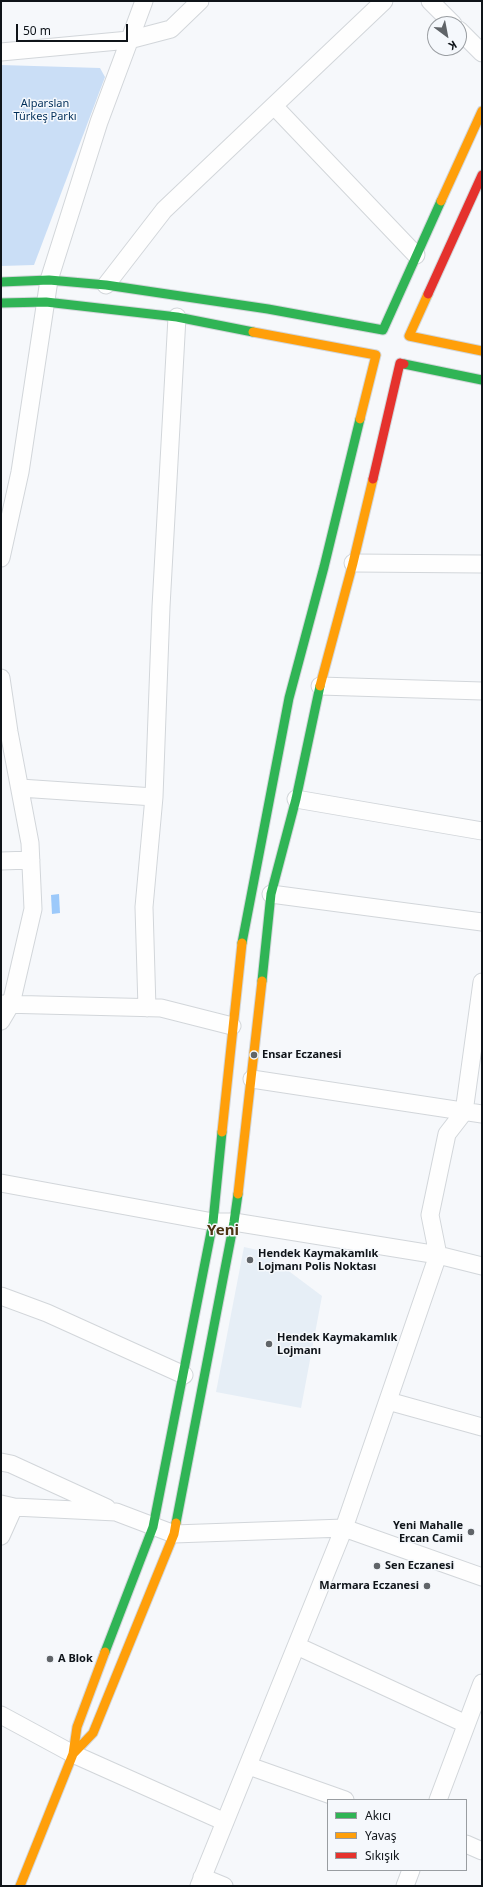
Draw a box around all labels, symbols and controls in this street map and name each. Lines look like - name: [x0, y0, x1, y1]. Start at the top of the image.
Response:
- scale bar: [18, 16, 130, 42]
- north arrow: [427, 16, 467, 56]
- text: 50 m: [23, 22, 51, 39]
- text: K: [446, 37, 460, 54]
- park label: Alparslan Türkeş Parkı: [13, 97, 77, 123]
- place label: Ensar Eczanesi: [262, 1048, 342, 1062]
- marker: Ensar Eczanesi: [249, 1050, 259, 1060]
- district label: Yeni: [207, 1222, 239, 1240]
- place label: Hendek Kaymakamlık Lojmanı Polis Noktası: [258, 1247, 378, 1273]
- marker: Hendek Kaymakamlık Lojmanı Polis Noktası: [245, 1255, 255, 1265]
- place label: Hendek Kaymakamlık Lojmanı: [277, 1331, 397, 1357]
- marker: Hendek Kaymakamlık Lojmanı: [264, 1339, 274, 1349]
- place label: Yeni Mahalle Ercan Camii: [393, 1519, 463, 1545]
- marker: Yeni Mahalle Ercan Camii: [466, 1527, 476, 1537]
- place label: Sen Eczanesi: [385, 1559, 454, 1573]
- marker: Sen Eczanesi: [372, 1561, 382, 1571]
- place label: Marmara Eczanesi: [319, 1579, 419, 1593]
- marker: Marmara Eczanesi: [422, 1581, 432, 1591]
- place label: A Blok: [58, 1652, 93, 1666]
- marker: A Blok: [45, 1654, 55, 1664]
- legend: [327, 1799, 467, 1871]
- text: Akıcı: [365, 1807, 391, 1824]
- text: Yavaş: [365, 1827, 397, 1844]
- text: Sıkışık: [365, 1847, 399, 1864]

